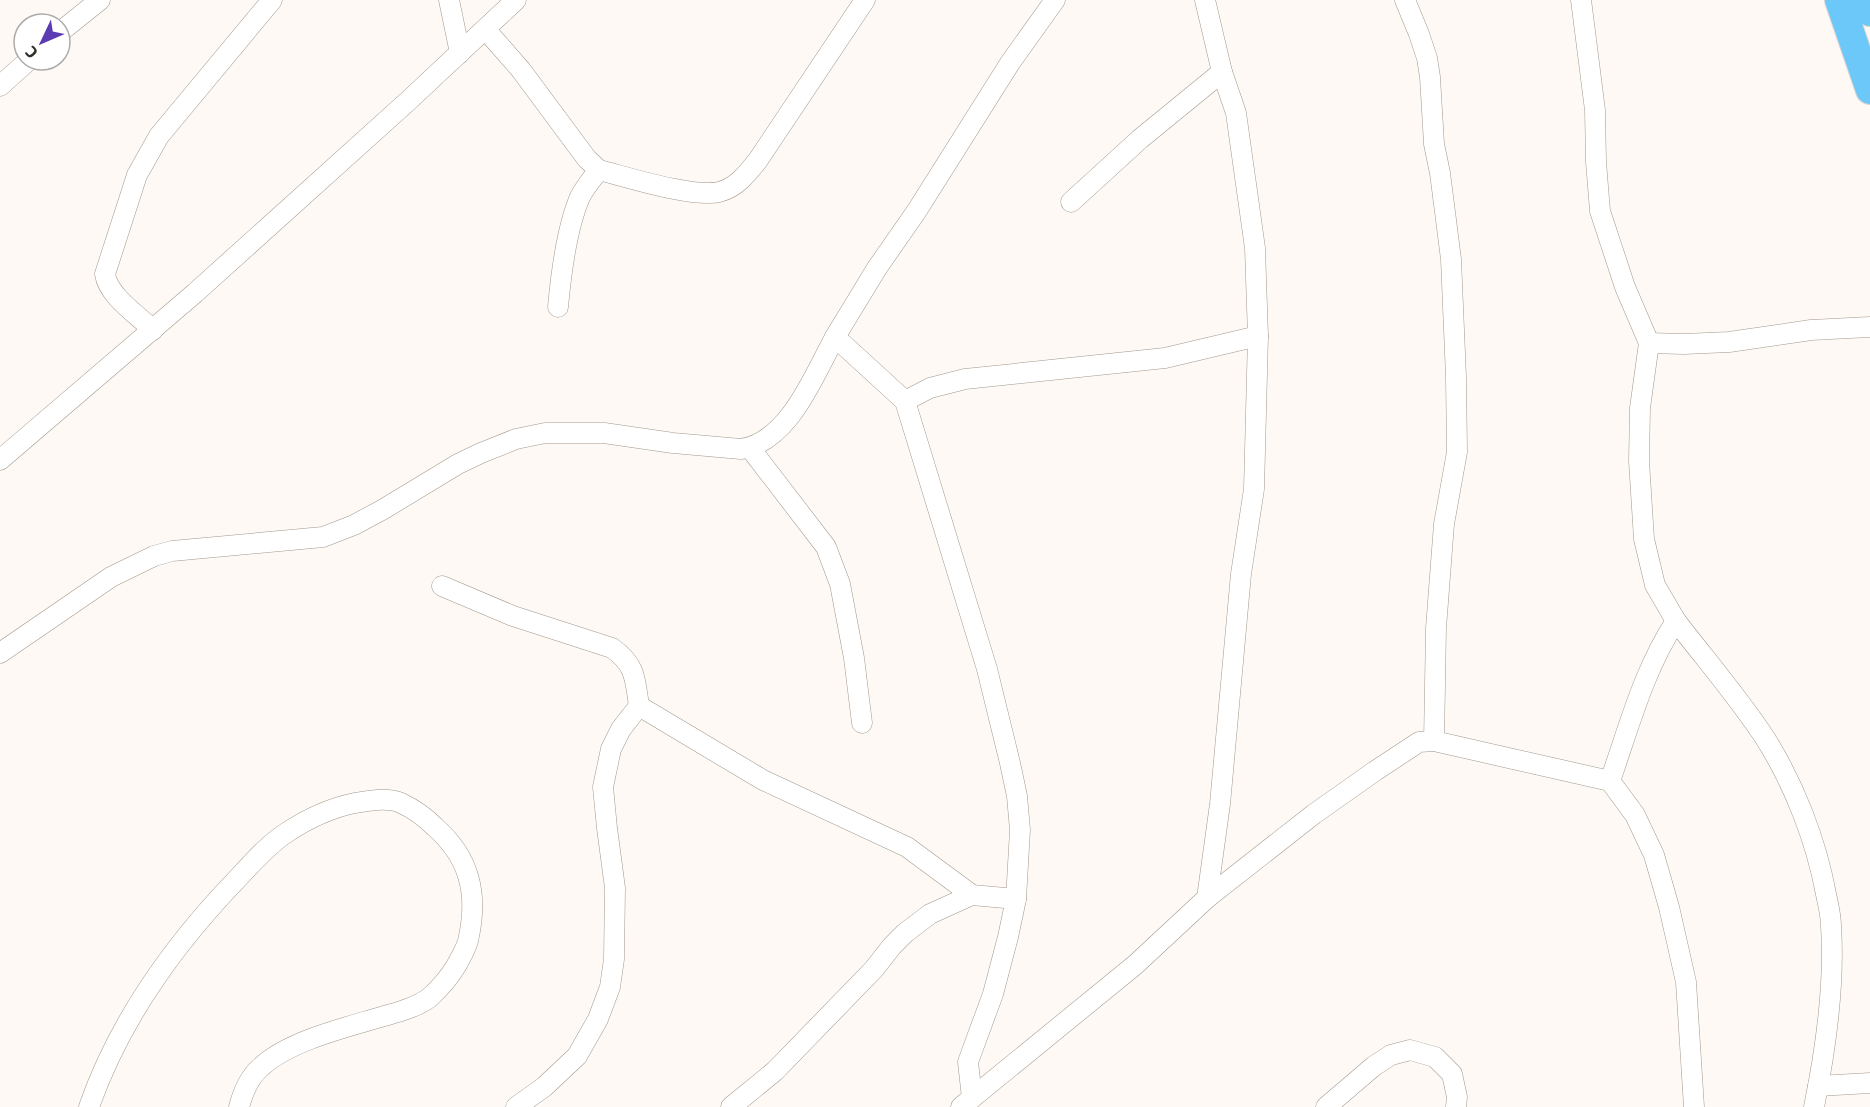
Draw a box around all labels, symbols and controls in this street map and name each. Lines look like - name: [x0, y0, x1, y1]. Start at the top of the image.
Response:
- north arrow: [12, 12, 72, 72]
- text: С: [21, 43, 41, 63]

